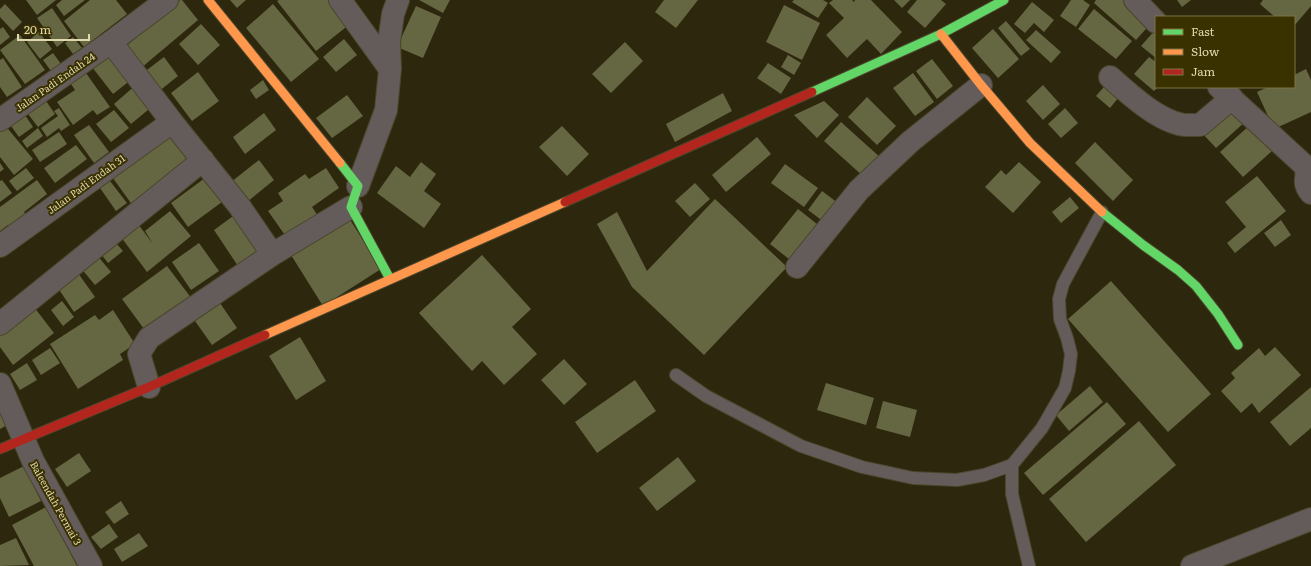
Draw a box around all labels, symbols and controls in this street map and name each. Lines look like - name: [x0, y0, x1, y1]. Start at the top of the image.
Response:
- scale bar: [18, 16, 89, 42]
- legend: [1155, 16, 1295, 88]
- text: 20 m: [24, 20, 51, 38]
- text: Fast: [1191, 22, 1215, 40]
- text: Slow: [1191, 42, 1220, 60]
- street label: Jalan Padi Endah 24: [12, 48, 98, 115]
- text: Jam: [1191, 62, 1216, 80]
- street label: Jalan Padi Endah 31: [44, 150, 128, 217]
- street label: Baleendah Permai 3: [27, 458, 86, 547]

